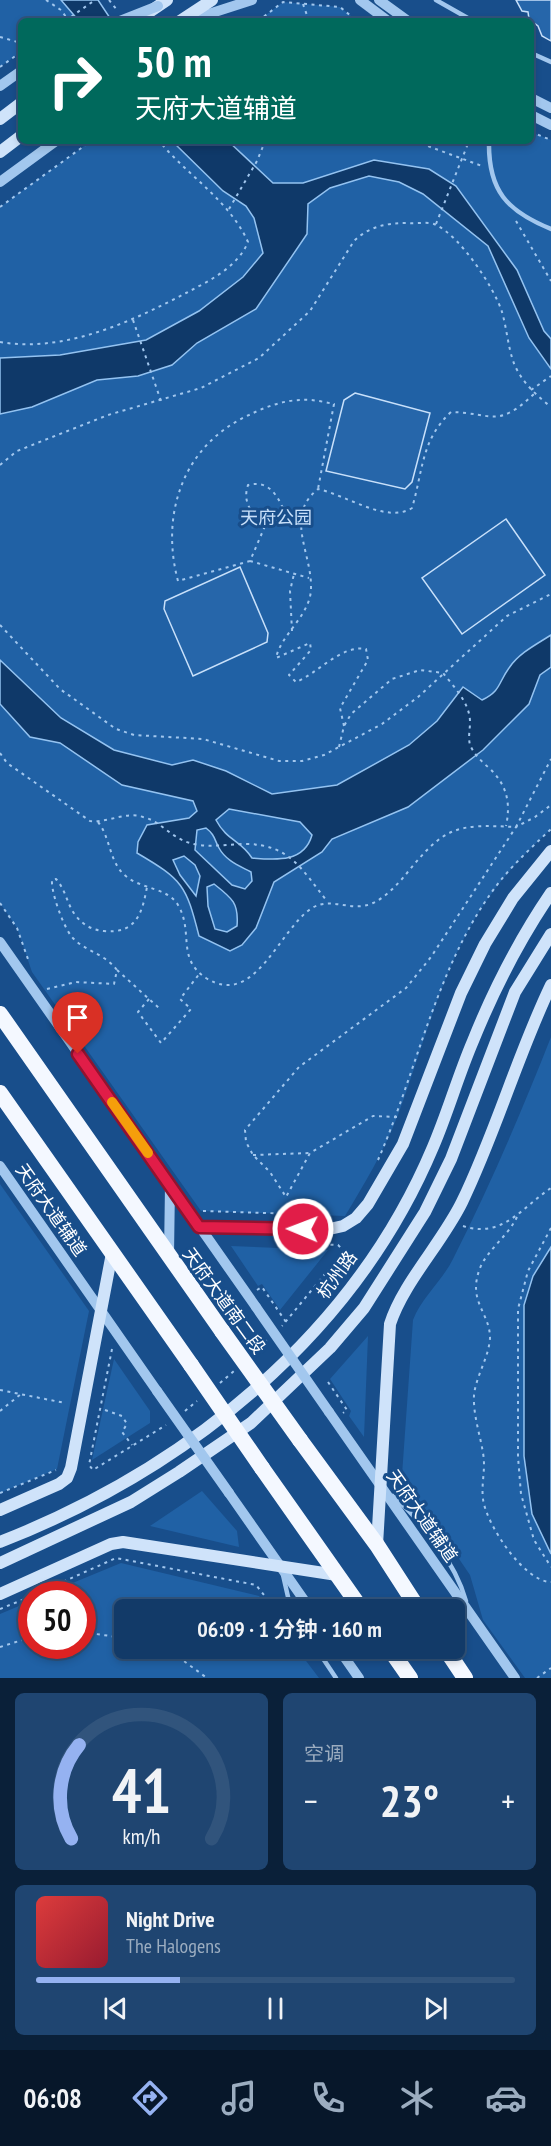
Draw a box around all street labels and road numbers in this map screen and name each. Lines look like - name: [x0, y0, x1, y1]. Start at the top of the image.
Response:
- street label: 天府大道辅道: [11, 1159, 92, 1261]
- street label: 天府大道南二段: [178, 1243, 271, 1358]
- street label: 杭州路: [311, 1246, 362, 1303]
- street label: 天府大道辅道: [382, 1465, 463, 1567]

